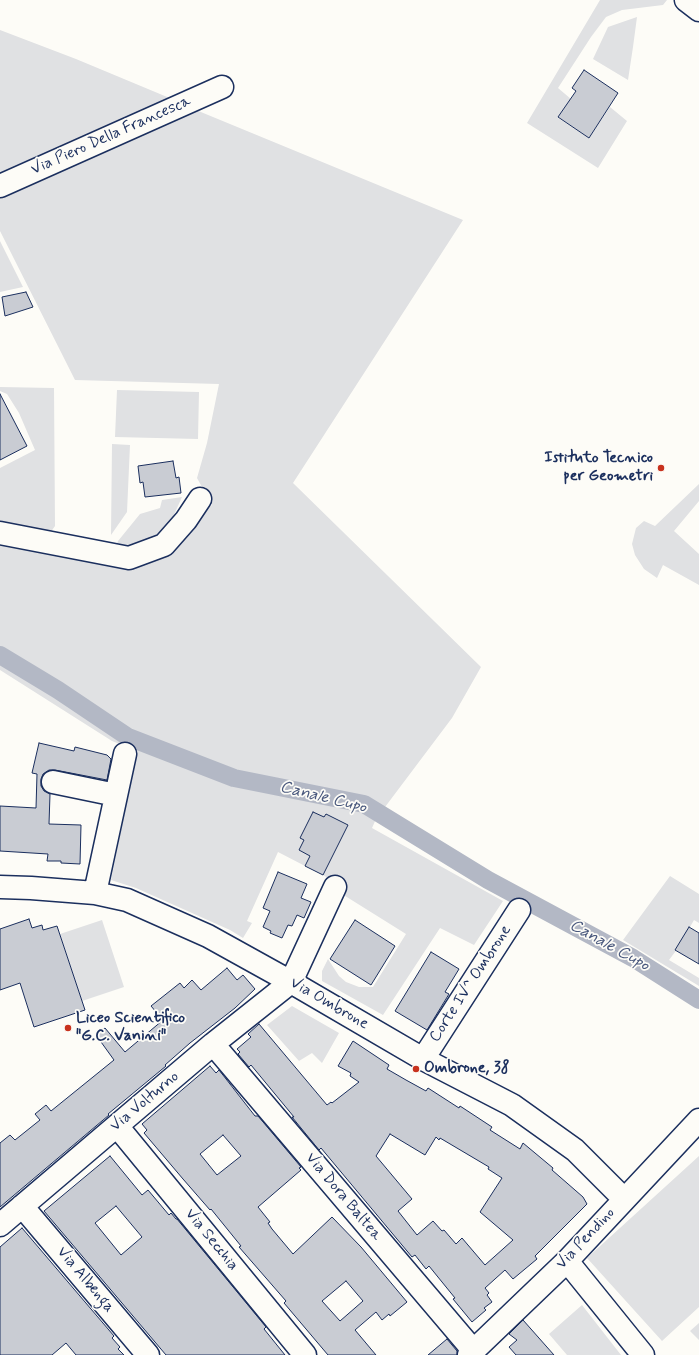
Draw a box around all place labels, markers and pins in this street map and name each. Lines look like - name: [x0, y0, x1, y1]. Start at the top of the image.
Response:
- place label: Istituto Tecnico per Geometri: [544, 449, 653, 487]
- marker: Istituto Tecnico per Geometri: [656, 463, 666, 473]
- place label: Liceo Scientifico "G.C. Vanini": [76, 1009, 185, 1047]
- marker: Liceo Scientifico "G.C. Vanini": [63, 1023, 73, 1033]
- place label: Ombrone, 38: [424, 1059, 509, 1079]
- marker: Ombrone, 38: [411, 1064, 421, 1074]

